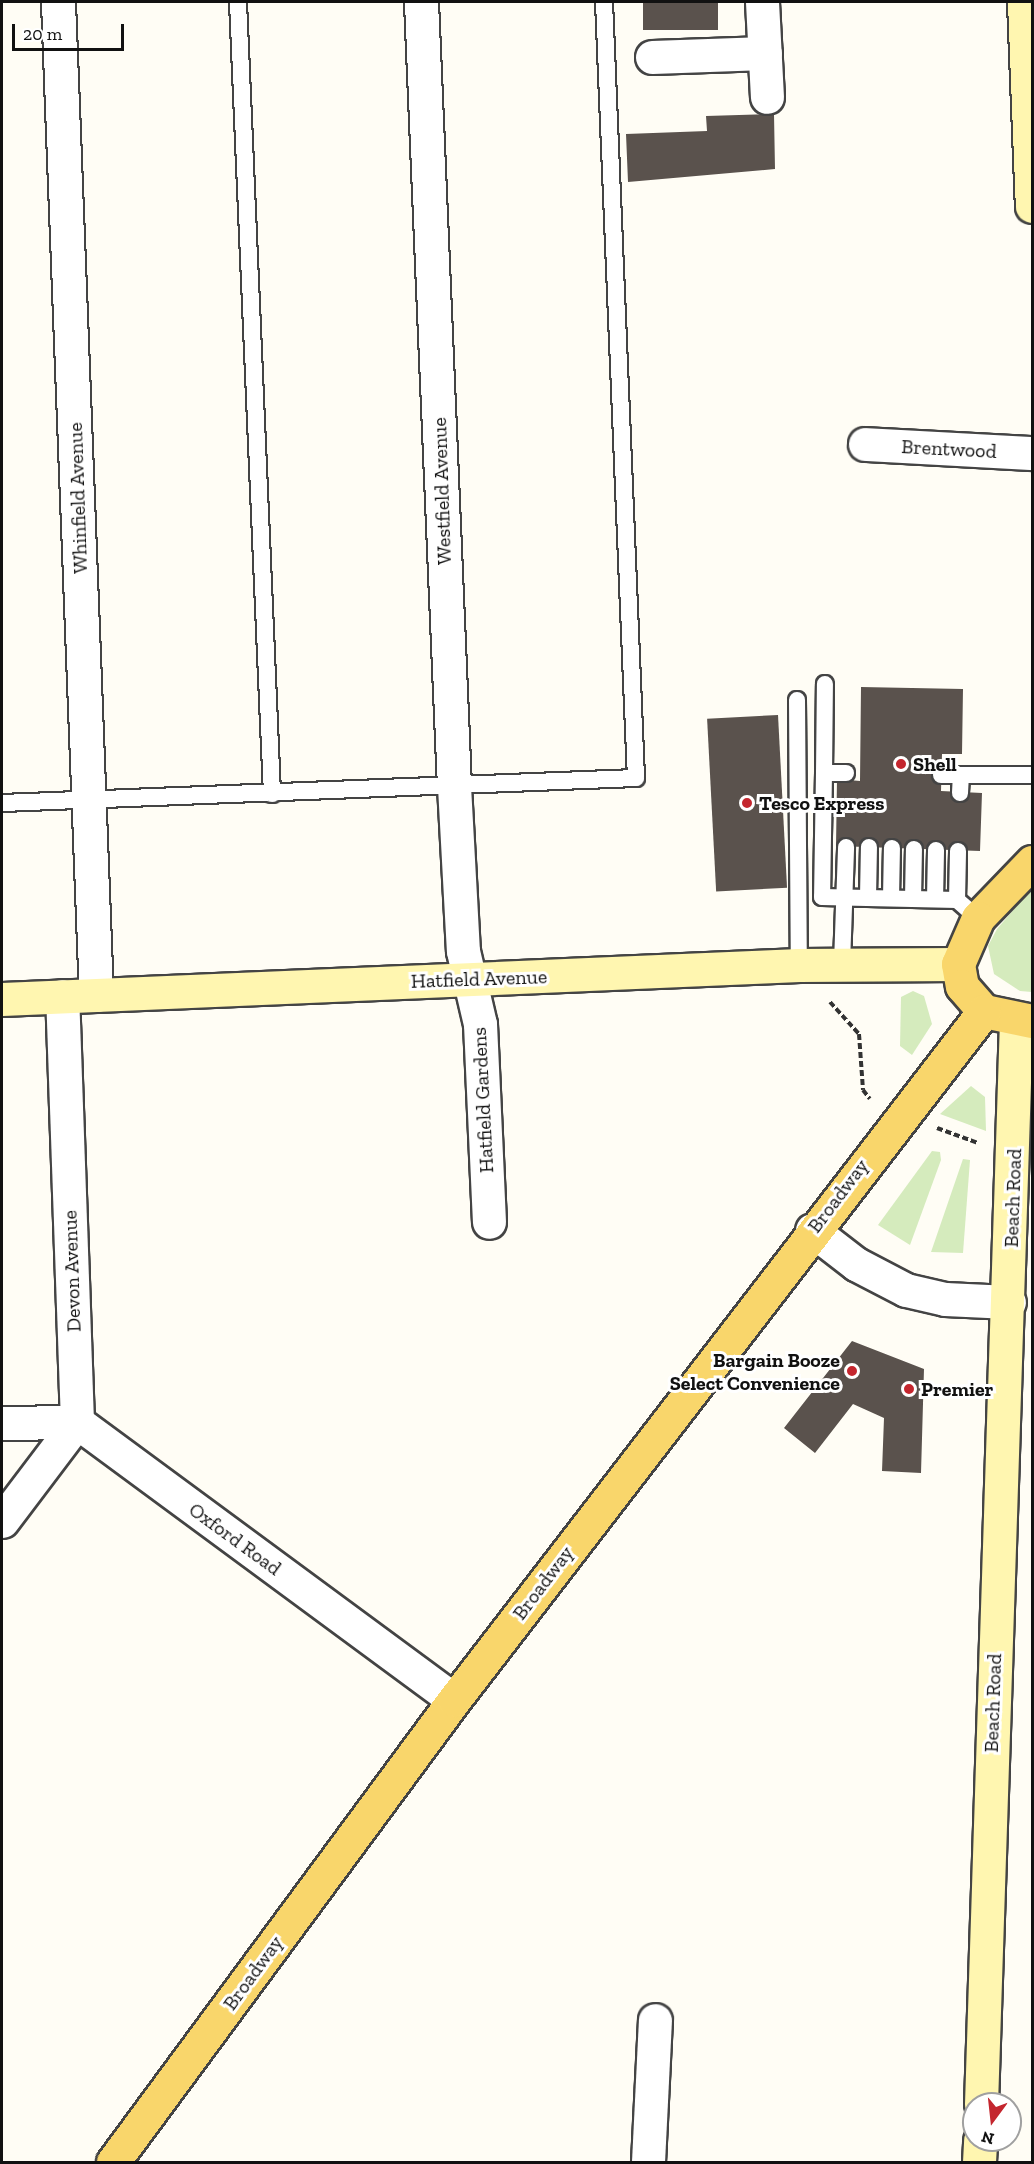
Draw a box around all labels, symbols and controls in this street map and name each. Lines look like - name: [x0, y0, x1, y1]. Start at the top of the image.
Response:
- scale bar: [15, 12, 128, 50]
- text: 20 m: [23, 23, 62, 45]
- street label: Westfield Avenue: [427, 416, 457, 566]
- street label: Whinfield Avenue: [63, 422, 93, 574]
- street label: Brentwood: [901, 435, 997, 463]
- place label: Shell: [913, 752, 957, 776]
- marker: Shell: [894, 757, 908, 771]
- place label: Tesco Express: [759, 791, 884, 815]
- marker: Tesco Express: [740, 796, 754, 810]
- street label: Hatfield Avenue: [410, 965, 548, 993]
- street label: Hatfield Gardens: [467, 1026, 499, 1174]
- street label: Beach Road: [999, 1148, 1027, 1248]
- street label: Broadway: [803, 1154, 873, 1238]
- street label: Devon Avenue: [58, 1209, 86, 1333]
- place label: Bargain Booze Select Convenience: [670, 1348, 840, 1395]
- marker: Bargain Booze Select Convenience: [845, 1364, 859, 1378]
- place label: Premier: [921, 1377, 993, 1401]
- marker: Premier: [902, 1382, 916, 1396]
- street label: Oxford Road: [184, 1498, 286, 1580]
- street label: Broadway: [508, 1541, 578, 1625]
- street label: Beach Road: [979, 1653, 1007, 1753]
- street label: Broadway: [218, 1931, 288, 2015]
- north arrow: [962, 2092, 1022, 2152]
- text: N: [979, 2127, 996, 2149]

